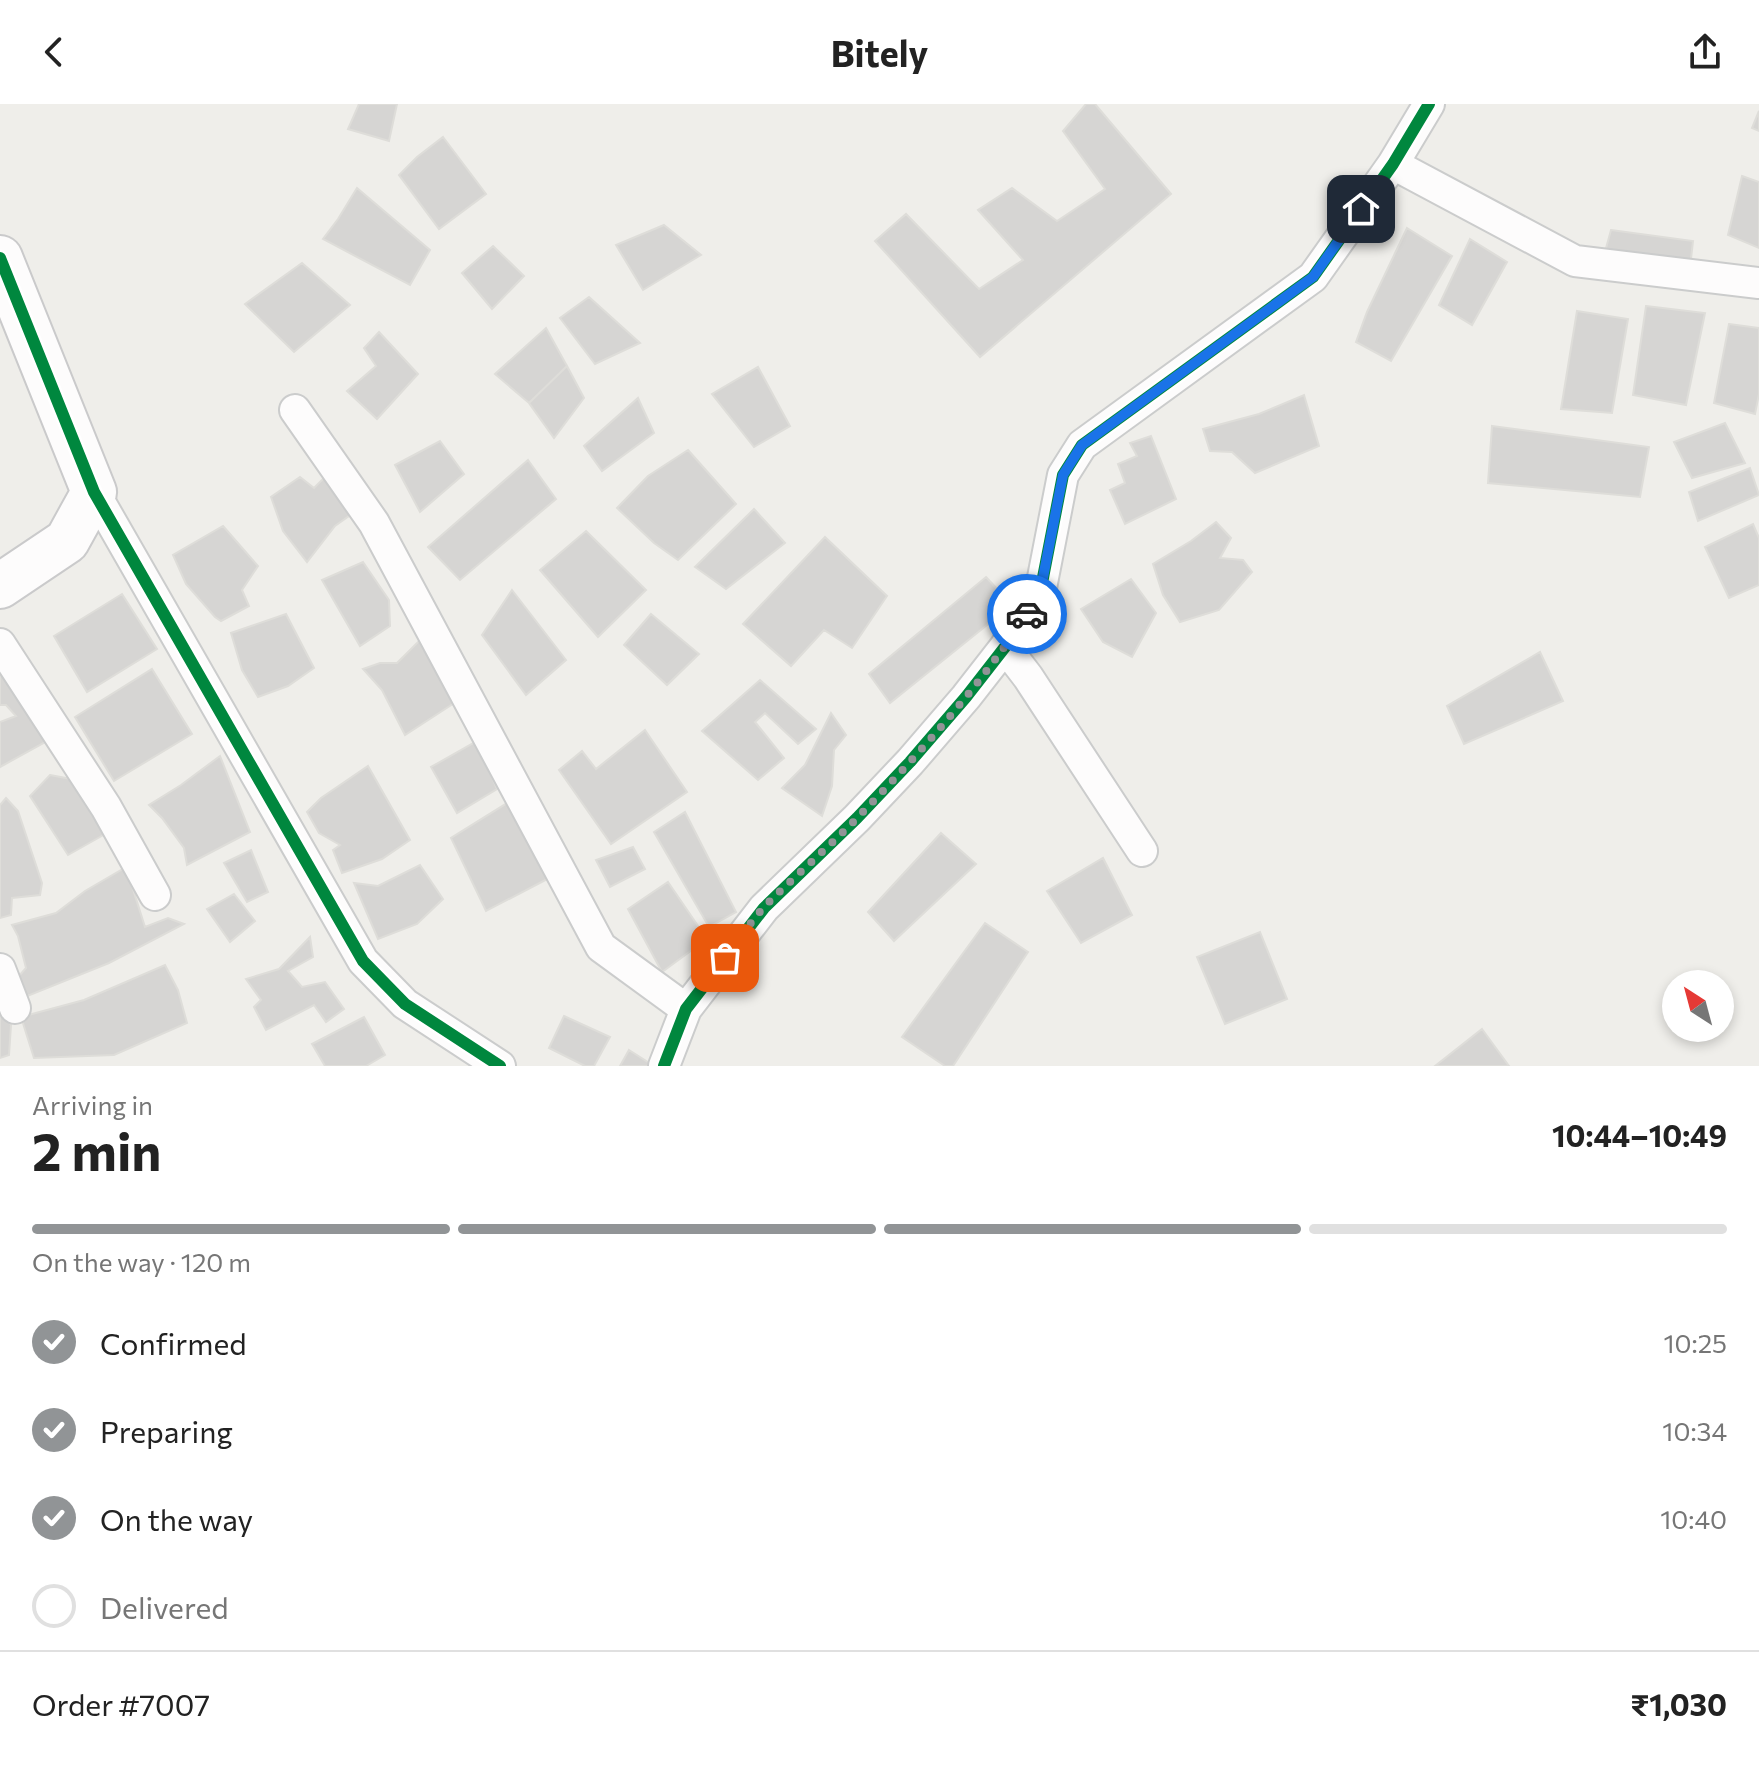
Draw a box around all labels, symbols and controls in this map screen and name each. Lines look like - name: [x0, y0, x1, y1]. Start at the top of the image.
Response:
- icon: back: [32, 30, 76, 74]
- text: Bitely: [831, 30, 928, 74]
- icon: share: [1683, 30, 1727, 74]
- pin: [1327, 175, 1395, 243]
- icon: home: [1339, 187, 1383, 231]
- courier: [987, 574, 1067, 654]
- icon: car: [1005, 592, 1049, 636]
- pin: [691, 924, 759, 992]
- icon: bag: [703, 936, 747, 980]
- north arrow: [1662, 970, 1734, 1042]
- map controls: [1662, 970, 1734, 1042]
- text: Arriving in: [32, 1089, 153, 1120]
- text: 10:44–10:49: [1552, 1116, 1727, 1153]
- text: 2 min: [32, 1118, 161, 1182]
- text: On the way · 120 m: [32, 1246, 251, 1277]
- icon: check: [32, 1320, 76, 1364]
- text: Confirmed: [100, 1324, 247, 1361]
- text: 10:25: [1663, 1327, 1727, 1358]
- icon: check: [32, 1408, 76, 1452]
- text: Preparing: [100, 1412, 233, 1449]
- text: 10:34: [1662, 1415, 1727, 1446]
- icon: check: [32, 1496, 76, 1540]
- text: On the way: [100, 1500, 253, 1537]
- text: 10:40: [1660, 1503, 1727, 1534]
- text: Delivered: [100, 1588, 229, 1625]
- text: Order #7007: [32, 1685, 210, 1722]
- text: ₹1,030: [1631, 1685, 1727, 1722]

